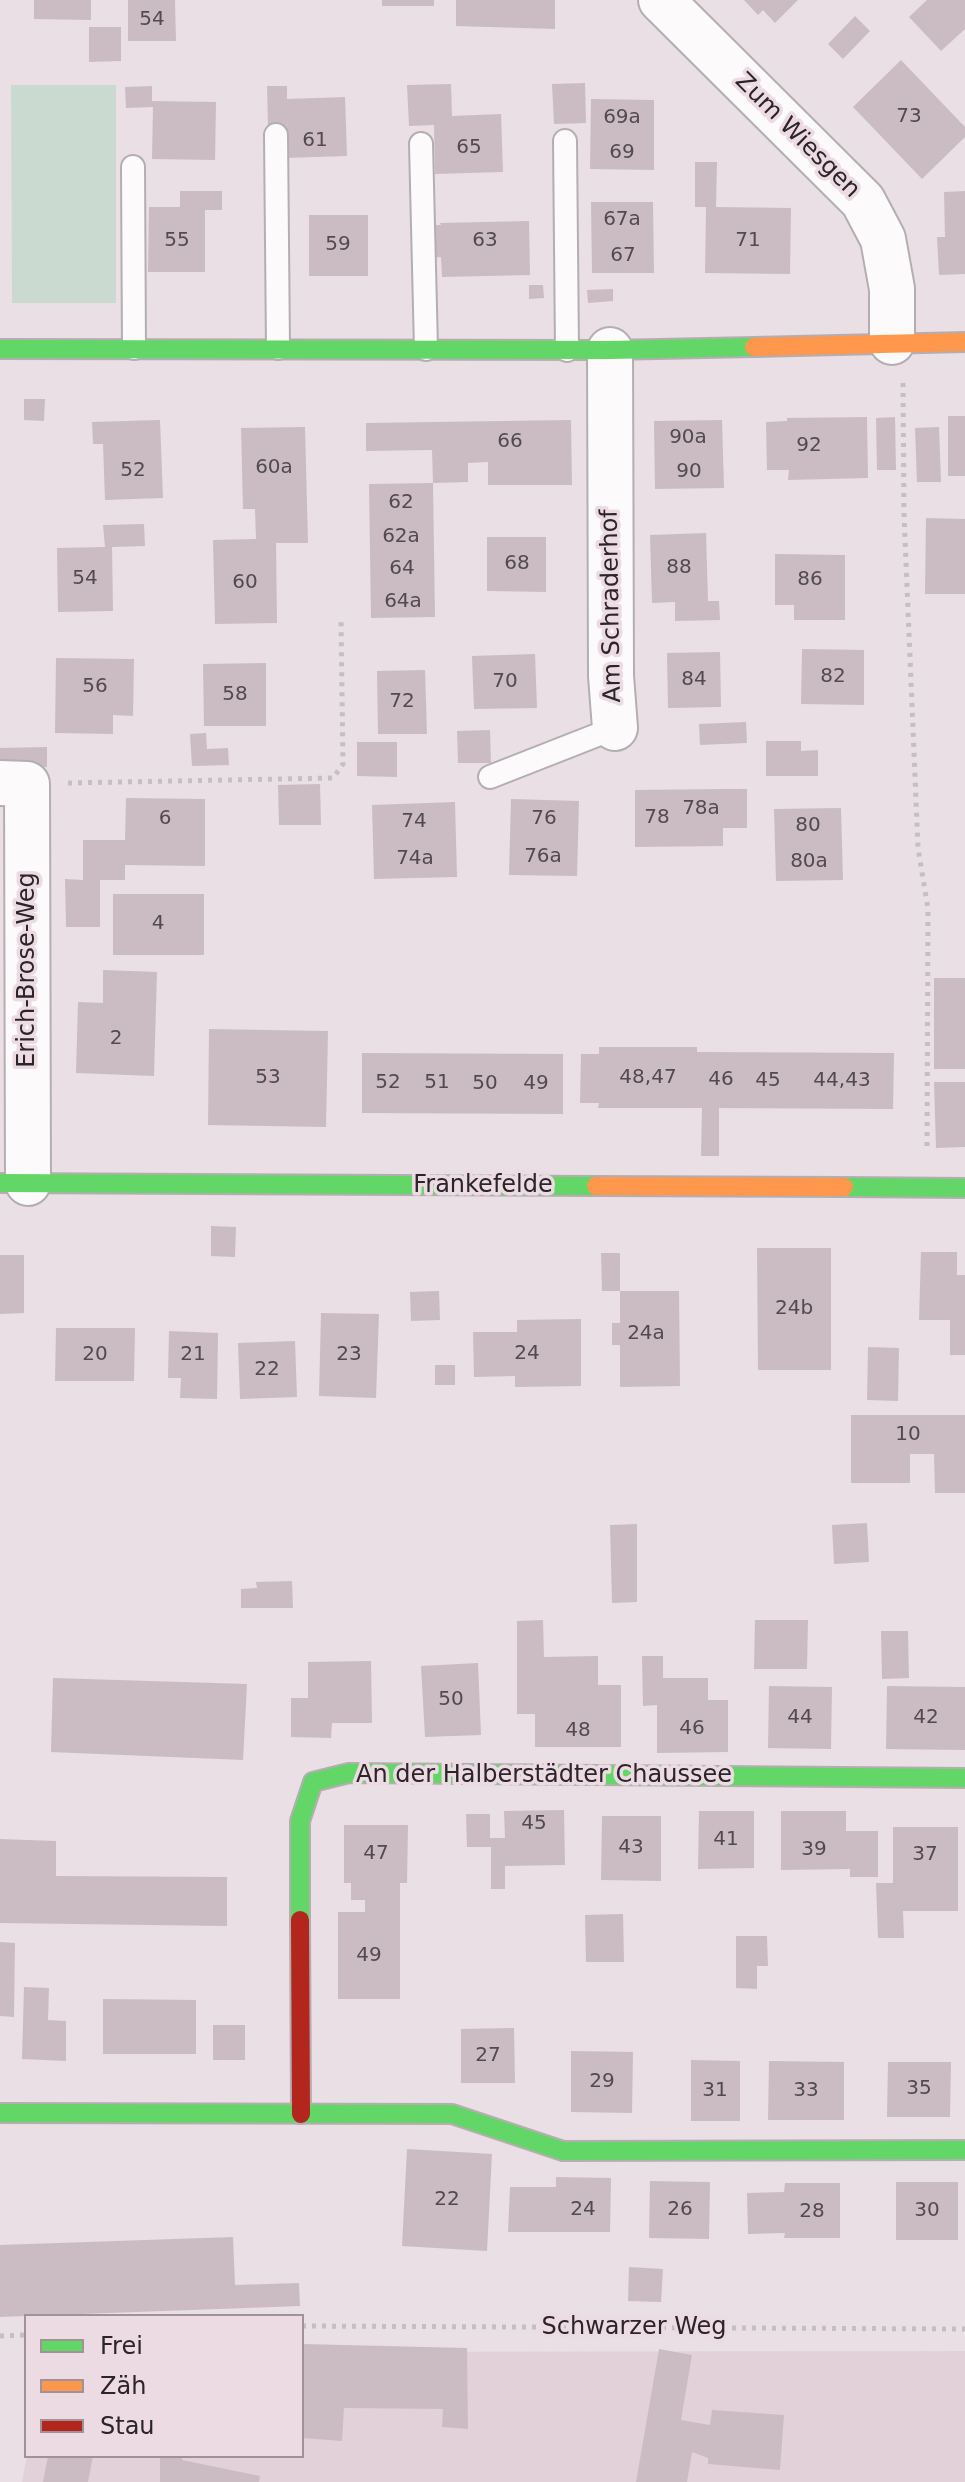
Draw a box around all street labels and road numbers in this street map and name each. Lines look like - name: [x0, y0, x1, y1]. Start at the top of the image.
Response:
- street label: Zum Wiesgen: [728, 67, 866, 205]
- street label: Am Schraderhof: [596, 509, 628, 703]
- street label: Erich-Brose-Weg: [14, 872, 42, 1068]
- street label: Frankefelde: [413, 1172, 553, 1200]
- street label: An der Halberstädter Chaussee: [356, 1762, 732, 1790]
- street label: Schwarzer Weg: [541, 2314, 727, 2342]

